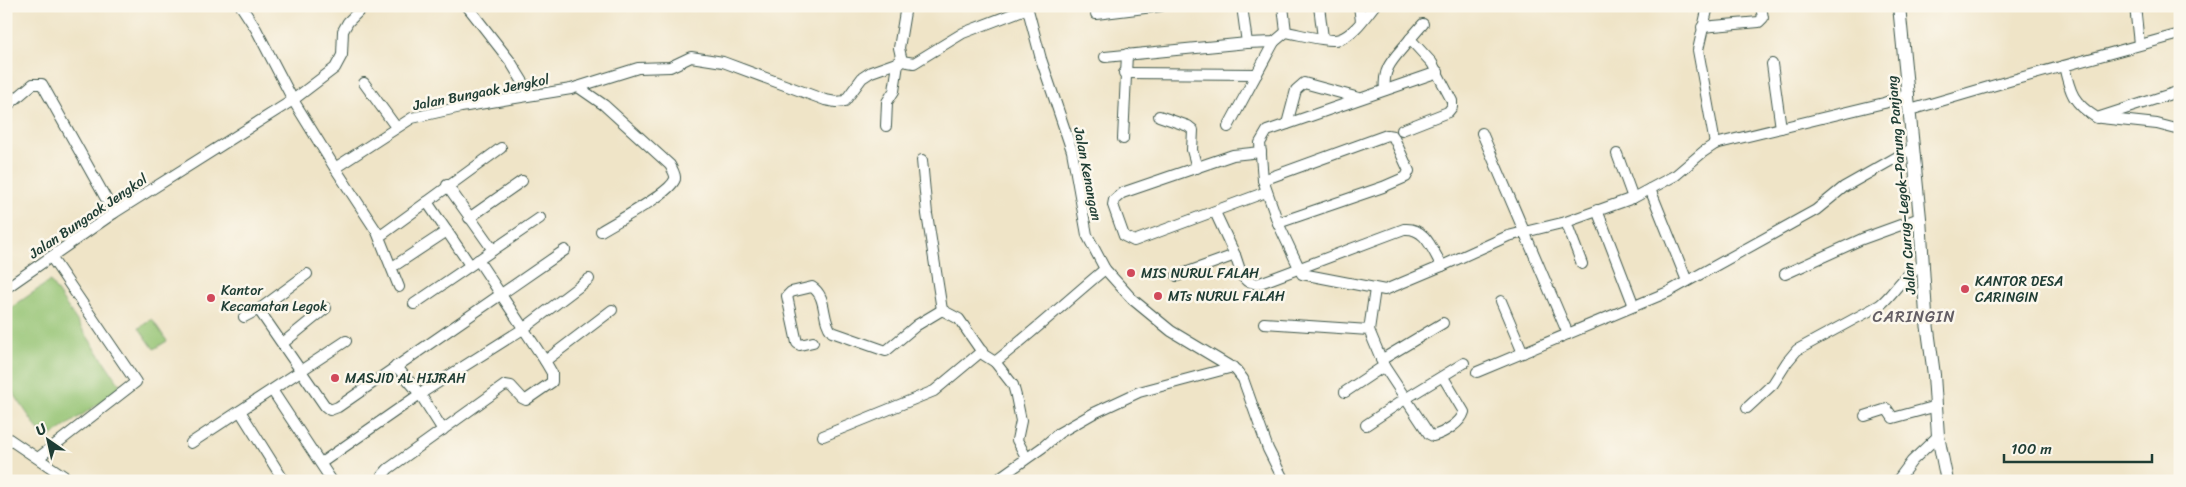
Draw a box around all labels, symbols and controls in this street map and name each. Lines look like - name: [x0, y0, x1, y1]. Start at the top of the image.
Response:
- street label: Jalan Bungaok Jengkol: [410, 67, 553, 118]
- street label: Jalan Curug–Legok–Parung Panjang: [1879, 74, 1924, 296]
- street label: Jalan Kenangan: [1066, 124, 1109, 223]
- street label: Jalan Bungaok Jengkol: [23, 167, 154, 266]
- place label: MIS NURUL FALAH: [1141, 261, 1259, 286]
- marker: MIS NURUL FALAH: [1125, 267, 1137, 279]
- place label: KANTOR DESA CARINGIN: [1975, 269, 2064, 310]
- place label: Kantor Kecamatan Legok: [221, 278, 327, 319]
- marker: KANTOR DESA CARINGIN: [1959, 283, 1971, 295]
- place label: MTs NURUL FALAH: [1168, 284, 1285, 309]
- marker: MTs NURUL FALAH: [1152, 290, 1164, 302]
- marker: Kantor Kecamatan Legok: [205, 292, 217, 304]
- district label: CARINGIN: [1872, 302, 1956, 331]
- place label: MASJID AL HIJRAH: [345, 366, 466, 391]
- marker: MASJID AL HIJRAH: [329, 372, 341, 384]
- north arrow: [22, 414, 72, 464]
- text: U: [30, 416, 52, 443]
- scale bar: [2004, 432, 2151, 464]
- text: 100 m: [2011, 436, 2052, 462]

